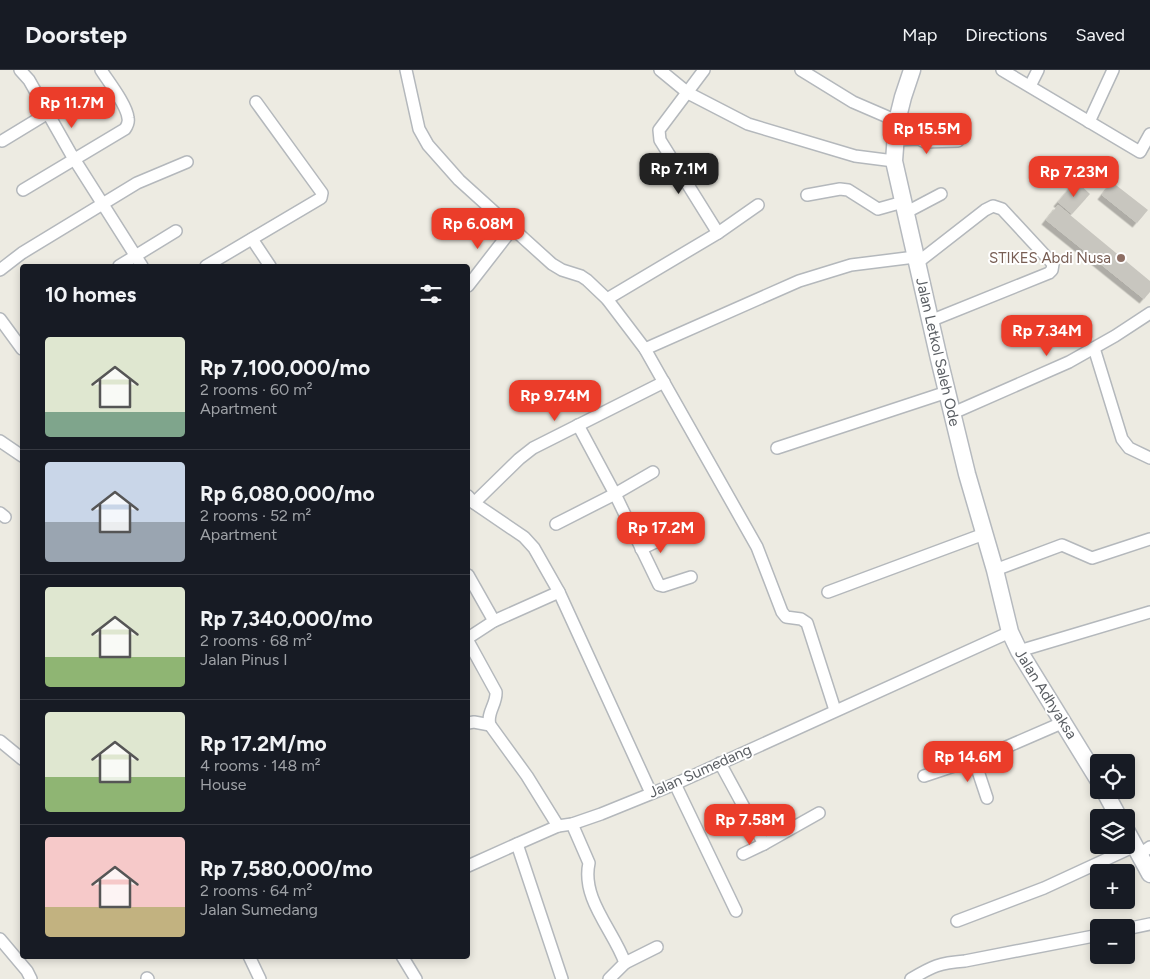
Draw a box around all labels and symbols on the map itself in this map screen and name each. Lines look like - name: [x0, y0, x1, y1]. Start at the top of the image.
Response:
- pin: Rp 11.7M: [20, 87, 124, 129]
- pin: Rp 15.5M: [875, 112, 979, 155]
- pin: Rp 7.1M: [633, 152, 725, 195]
- pin: Rp 7.23M: [1022, 156, 1126, 198]
- pin: Rp 6.08M: [426, 208, 530, 250]
- place label: STIKES Abdi Nusa: [989, 249, 1111, 267]
- marker: STIKES Abdi Nusa: [1115, 252, 1127, 264]
- street label: Jalan Letkol Saleh Ode: [912, 276, 964, 428]
- pin: Rp 7.34M: [995, 314, 1099, 357]
- pin: Rp 9.74M: [503, 380, 607, 422]
- pin: Rp 17.2M: [609, 512, 713, 554]
- street label: Jalan Adhyaksa: [1011, 646, 1081, 742]
- street label: Jalan Sumedang: [646, 740, 754, 802]
- pin: Rp 14.6M: [916, 740, 1020, 783]
- pin: Rp 7.58M: [698, 804, 802, 846]

